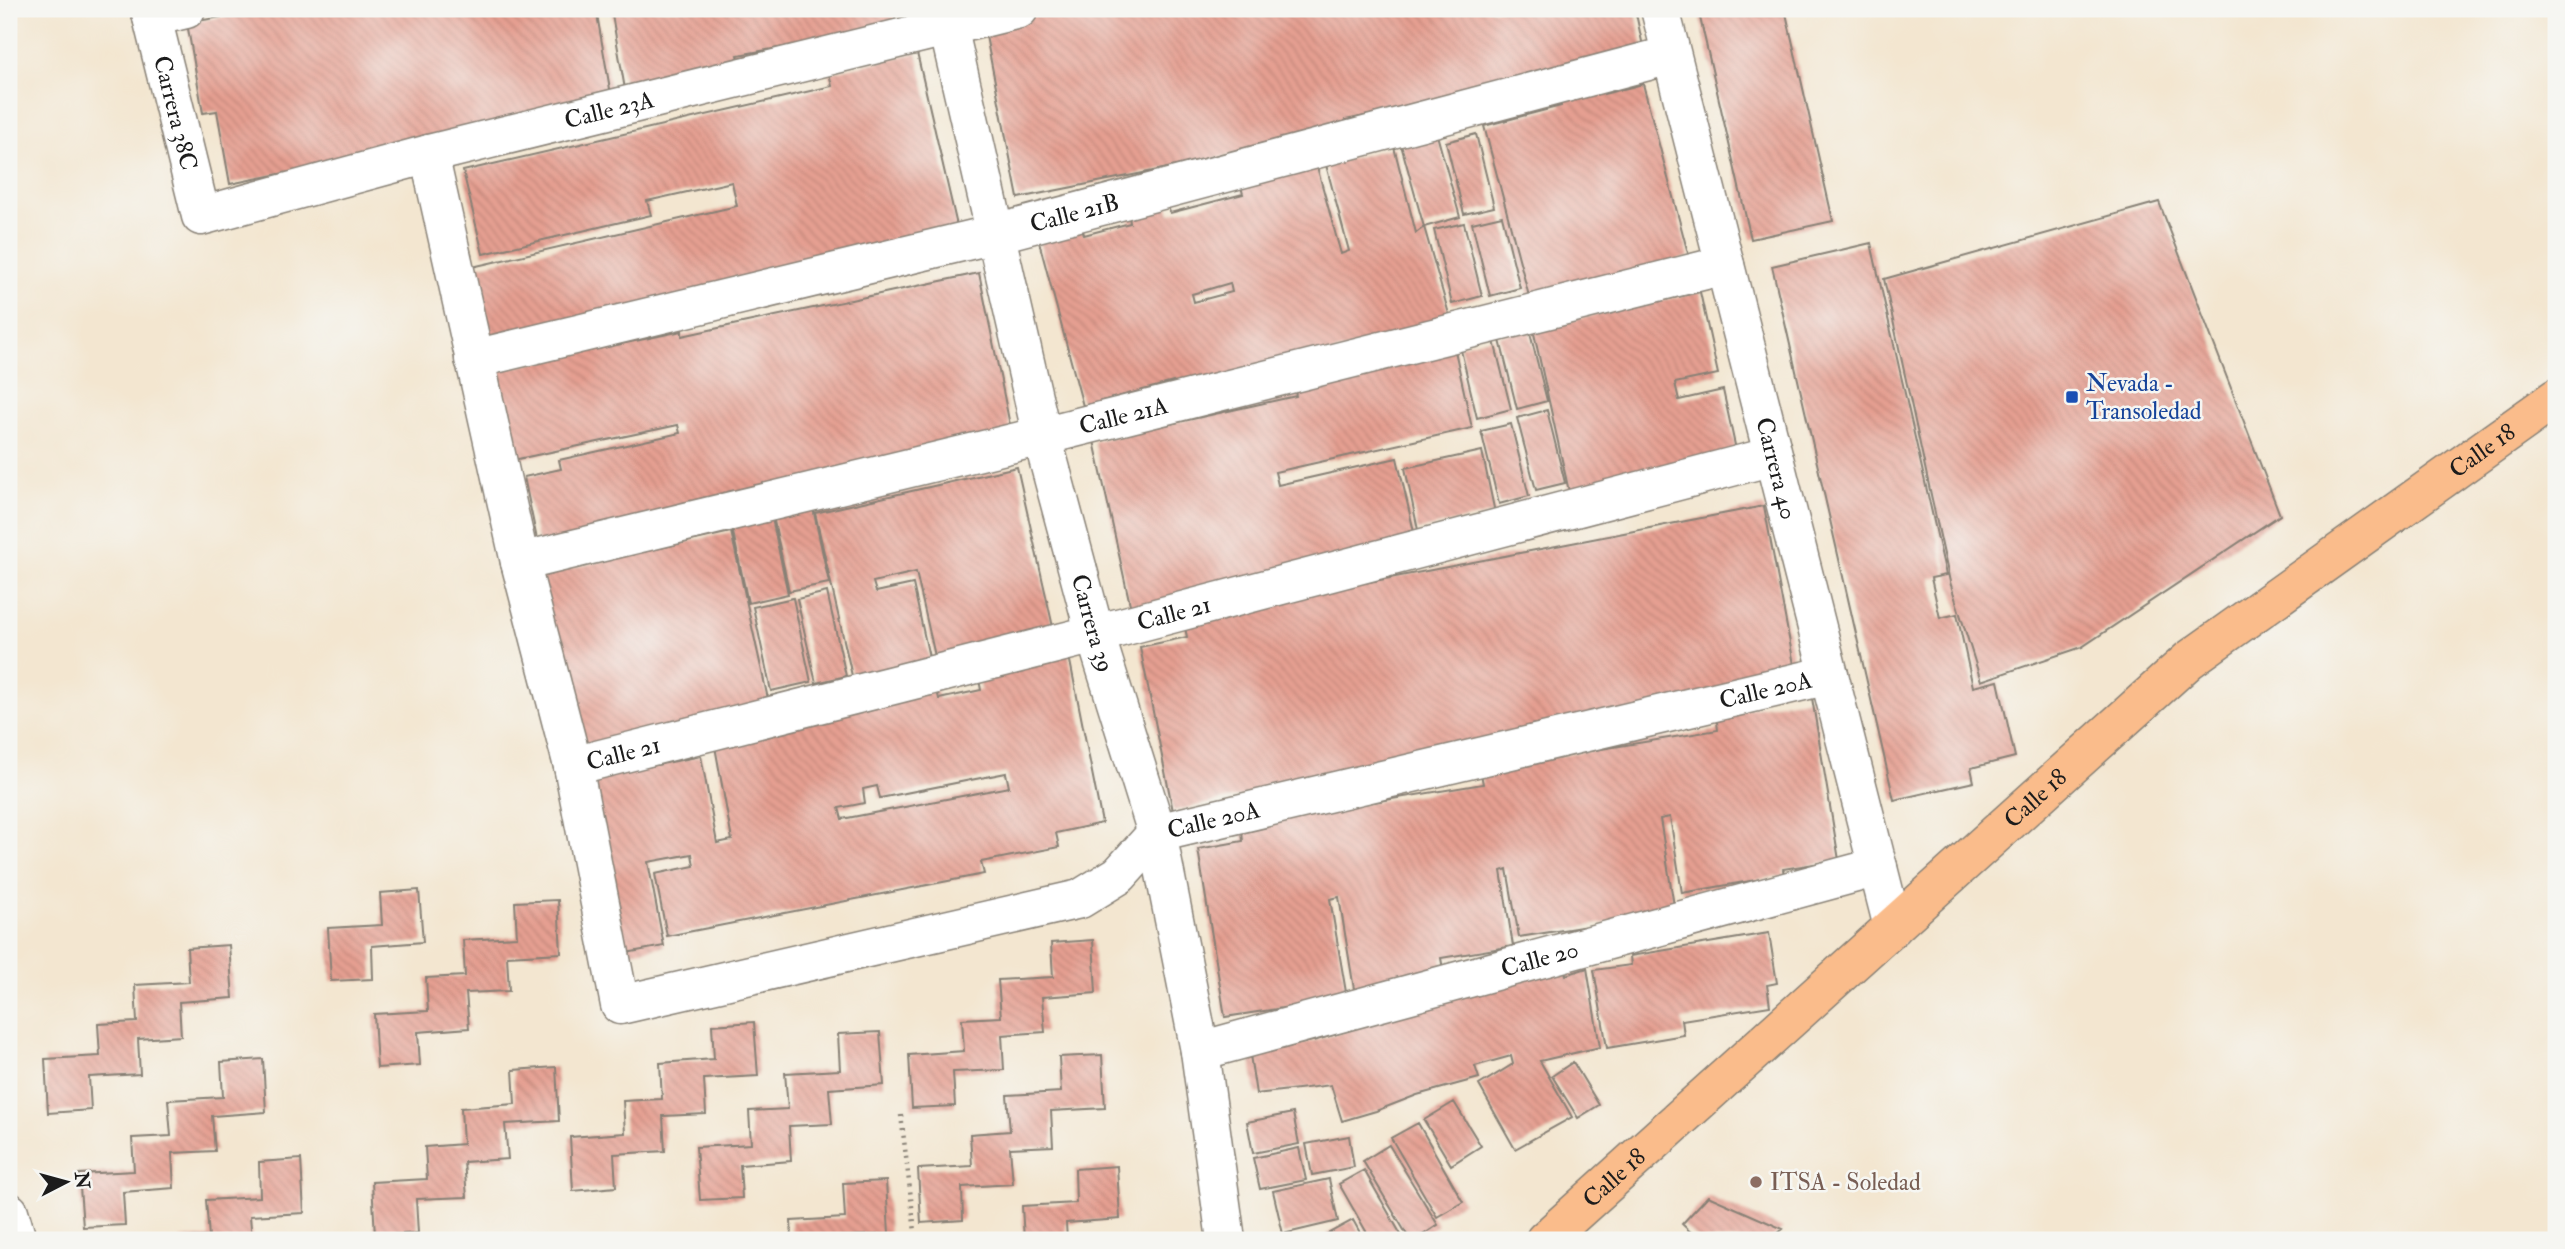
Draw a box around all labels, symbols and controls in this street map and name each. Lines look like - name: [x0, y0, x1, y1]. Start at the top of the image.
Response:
- street label: Carrera 38C: [146, 52, 204, 174]
- street label: Calle 23A: [561, 84, 657, 136]
- street label: Calle 21B: [1027, 187, 1123, 240]
- place label: Nevada - Transoledad: [2086, 368, 2202, 427]
- marker: Nevada - Transoledad: [2064, 389, 2080, 405]
- street label: Calle 21A: [1076, 390, 1171, 442]
- street label: Carrera 40: [1748, 414, 1804, 523]
- street label: Calle 18: [2443, 417, 2522, 485]
- street label: Carrera 39: [1064, 571, 1121, 676]
- street label: Calle 21: [1134, 589, 1214, 638]
- street label: Calle 20A: [1716, 665, 1815, 716]
- street label: Calle 21: [583, 729, 664, 778]
- street label: Calle 18: [1998, 762, 2074, 835]
- street label: Calle 20A: [1164, 794, 1263, 846]
- street label: Calle 20: [1498, 934, 1582, 985]
- street label: Calle 18: [1576, 1142, 1652, 1215]
- north arrow: [32, 1148, 102, 1218]
- place label: ITSA - Soledad: [1770, 1167, 1921, 1198]
- text: N: [69, 1170, 95, 1191]
- marker: ITSA - Soledad: [1748, 1174, 1764, 1190]

